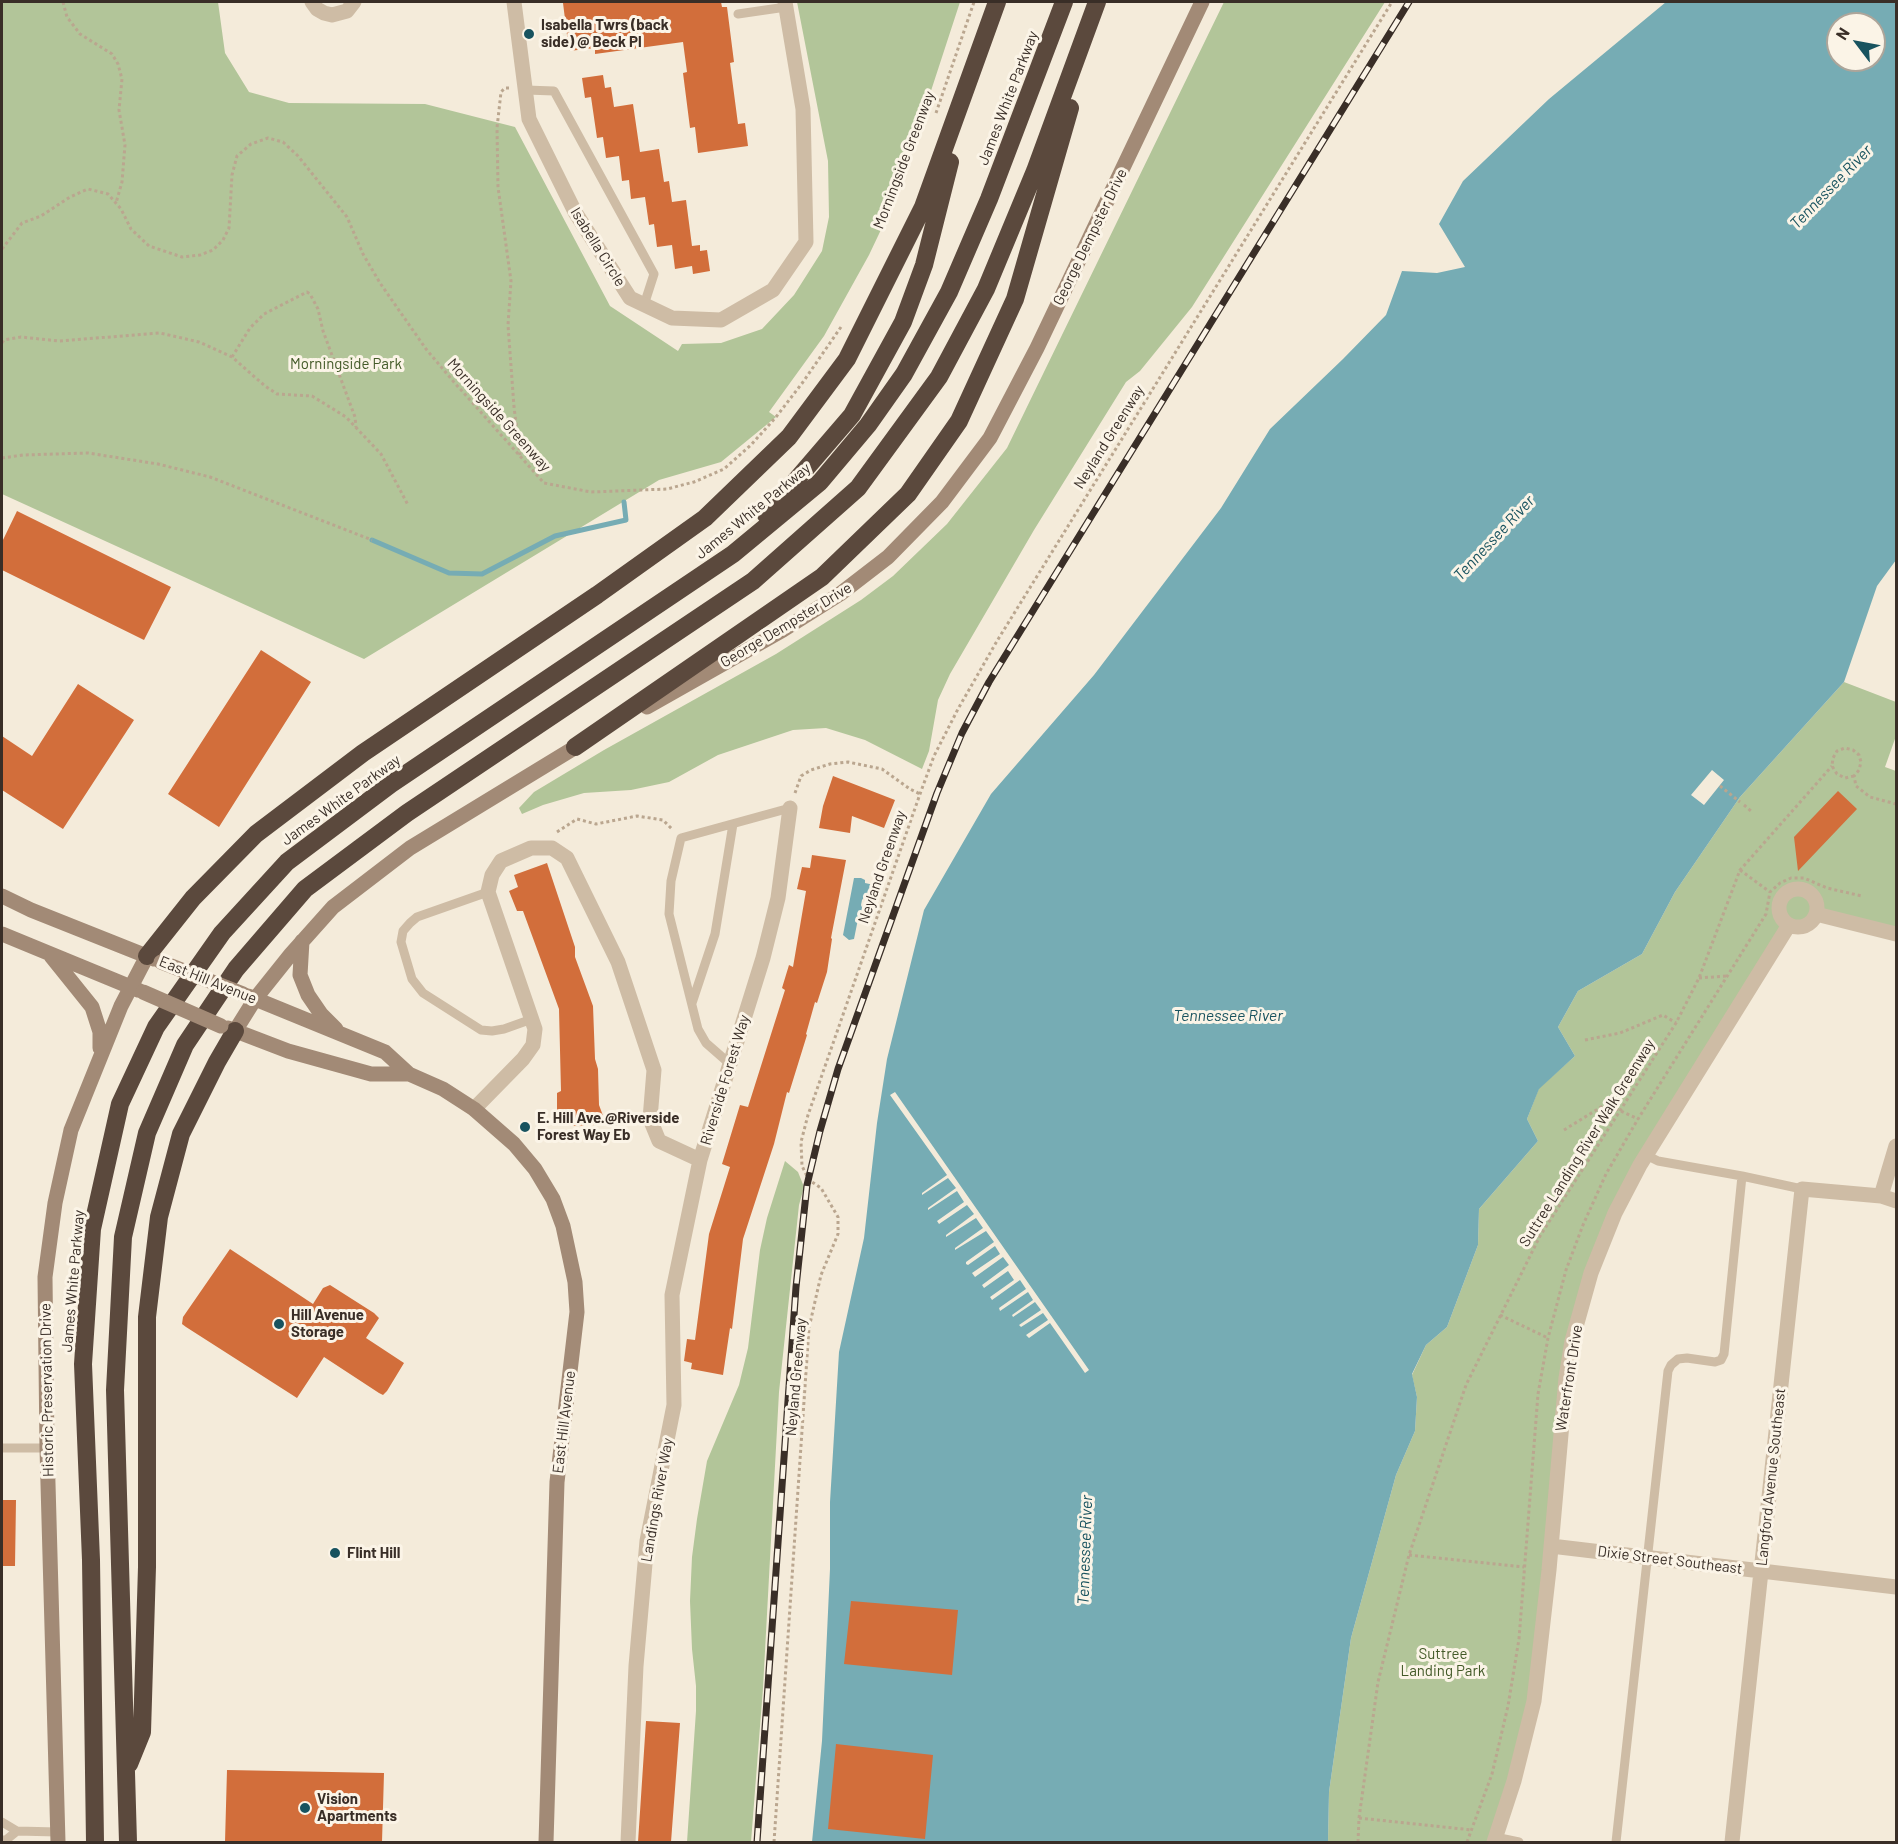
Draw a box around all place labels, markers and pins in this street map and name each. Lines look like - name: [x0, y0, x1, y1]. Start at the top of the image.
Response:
- place label: Isabella Twrs (back side) @ Beck Pl: [541, 16, 669, 51]
- marker: Isabella Twrs (back side) @ Beck Pl: [522, 27, 536, 41]
- place label: E. Hill Ave.@Riverside Forest Way Eb: [537, 1109, 679, 1144]
- marker: E. Hill Ave.@Riverside Forest Way Eb: [518, 1120, 532, 1134]
- place label: Hill Avenue Storage: [291, 1306, 364, 1341]
- marker: Hill Avenue Storage: [272, 1317, 286, 1331]
- place label: Flint Hill: [347, 1544, 400, 1562]
- marker: Flint Hill: [328, 1546, 342, 1560]
- place label: Vision Apartments: [317, 1790, 397, 1825]
- marker: Vision Apartments: [298, 1801, 312, 1815]

